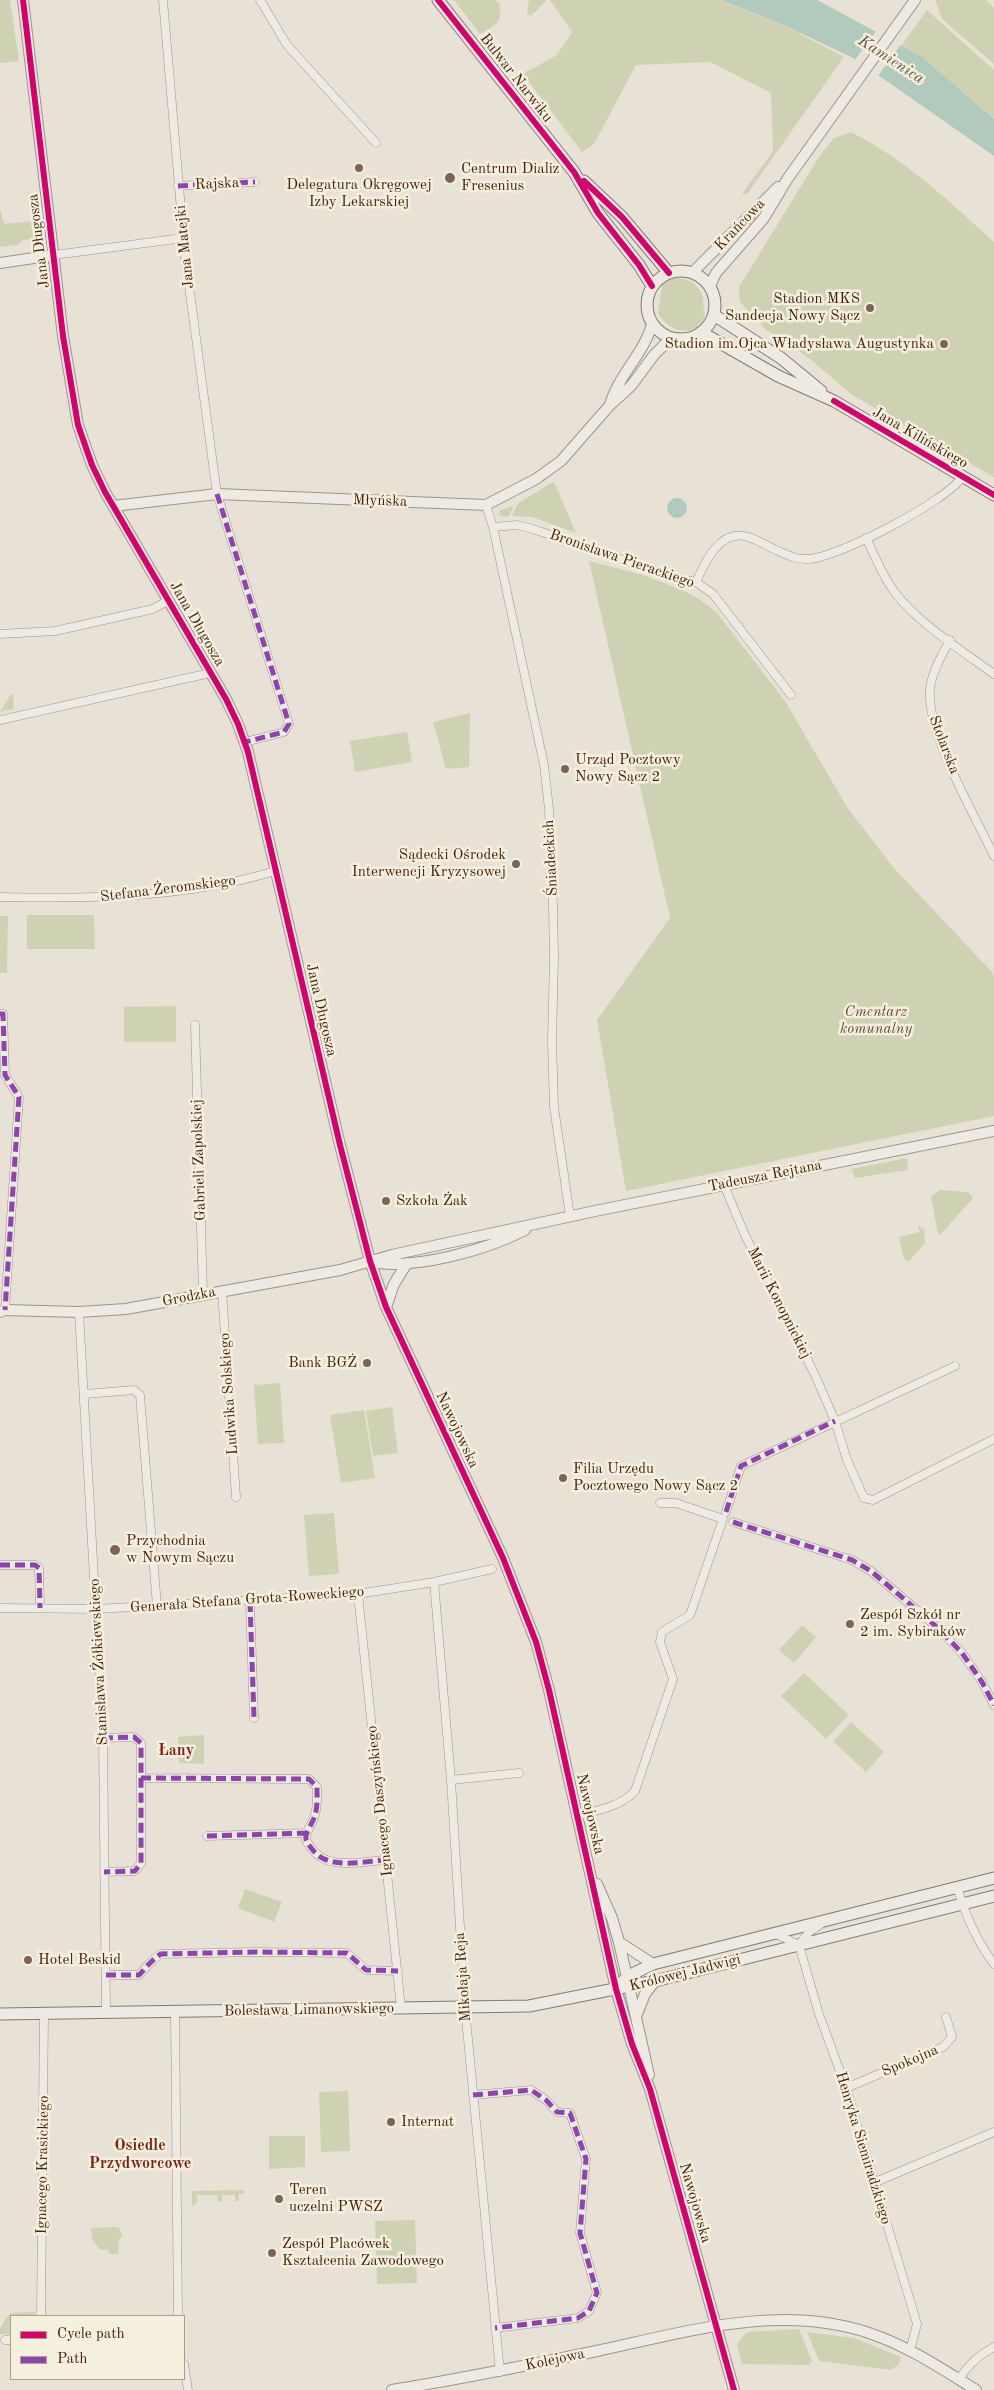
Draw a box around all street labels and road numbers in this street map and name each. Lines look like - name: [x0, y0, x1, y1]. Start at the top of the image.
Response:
- street label: Bulwar Narwiku: [476, 30, 556, 126]
- street label: Rajska: [194, 174, 240, 194]
- street label: Jana Długosza: [24, 193, 54, 289]
- street label: Krańcowa: [711, 195, 769, 255]
- street label: Jana Matejki: [172, 204, 198, 290]
- street label: Jana Kilińskiego: [869, 403, 971, 473]
- street label: Młyńska: [352, 491, 408, 511]
- street label: Bronisława Pierackiego: [547, 526, 697, 592]
- street label: Jana Długosza: [165, 578, 229, 670]
- street label: Stolarska: [925, 713, 963, 777]
- street label: Śniadeckich: [540, 819, 562, 897]
- street label: Stefana Żeromskiego: [99, 872, 237, 906]
- street label: Jana Długosza: [302, 962, 340, 1058]
- street label: Gabrieli Zapolskiej: [188, 1099, 210, 1221]
- street label: Tadeusza Rejtana: [707, 1156, 823, 1196]
- street label: Marii Konopnickiej: [743, 1244, 815, 1362]
- street label: Grodzka: [161, 1283, 217, 1311]
- street label: Ludwika Solskiego: [216, 1332, 242, 1456]
- street label: Nawojowska: [431, 1389, 483, 1471]
- street label: Stanisława Żółkiewskiego: [86, 1578, 112, 1746]
- street label: Generała Stefana Grota-Roweckiego: [129, 1583, 365, 1617]
- street label: Ignacego Daszyńskiego: [363, 1725, 397, 1877]
- street label: Nawojowska: [572, 1772, 608, 1856]
- street label: Mikołaja Reja: [451, 1932, 475, 2022]
- street label: Królowej Jadwigi: [627, 1950, 743, 1996]
- street label: Bolesława Limanowskiego: [224, 2000, 394, 2020]
- street label: Spokojna: [879, 2041, 941, 2081]
- street label: Henryka Siemiradzkiego: [831, 2069, 895, 2227]
- street label: Ignacego Krasickiego: [33, 2095, 53, 2235]
- street label: Nawojowska: [675, 2161, 715, 2245]
- street label: Kolejowa: [524, 2345, 586, 2375]

